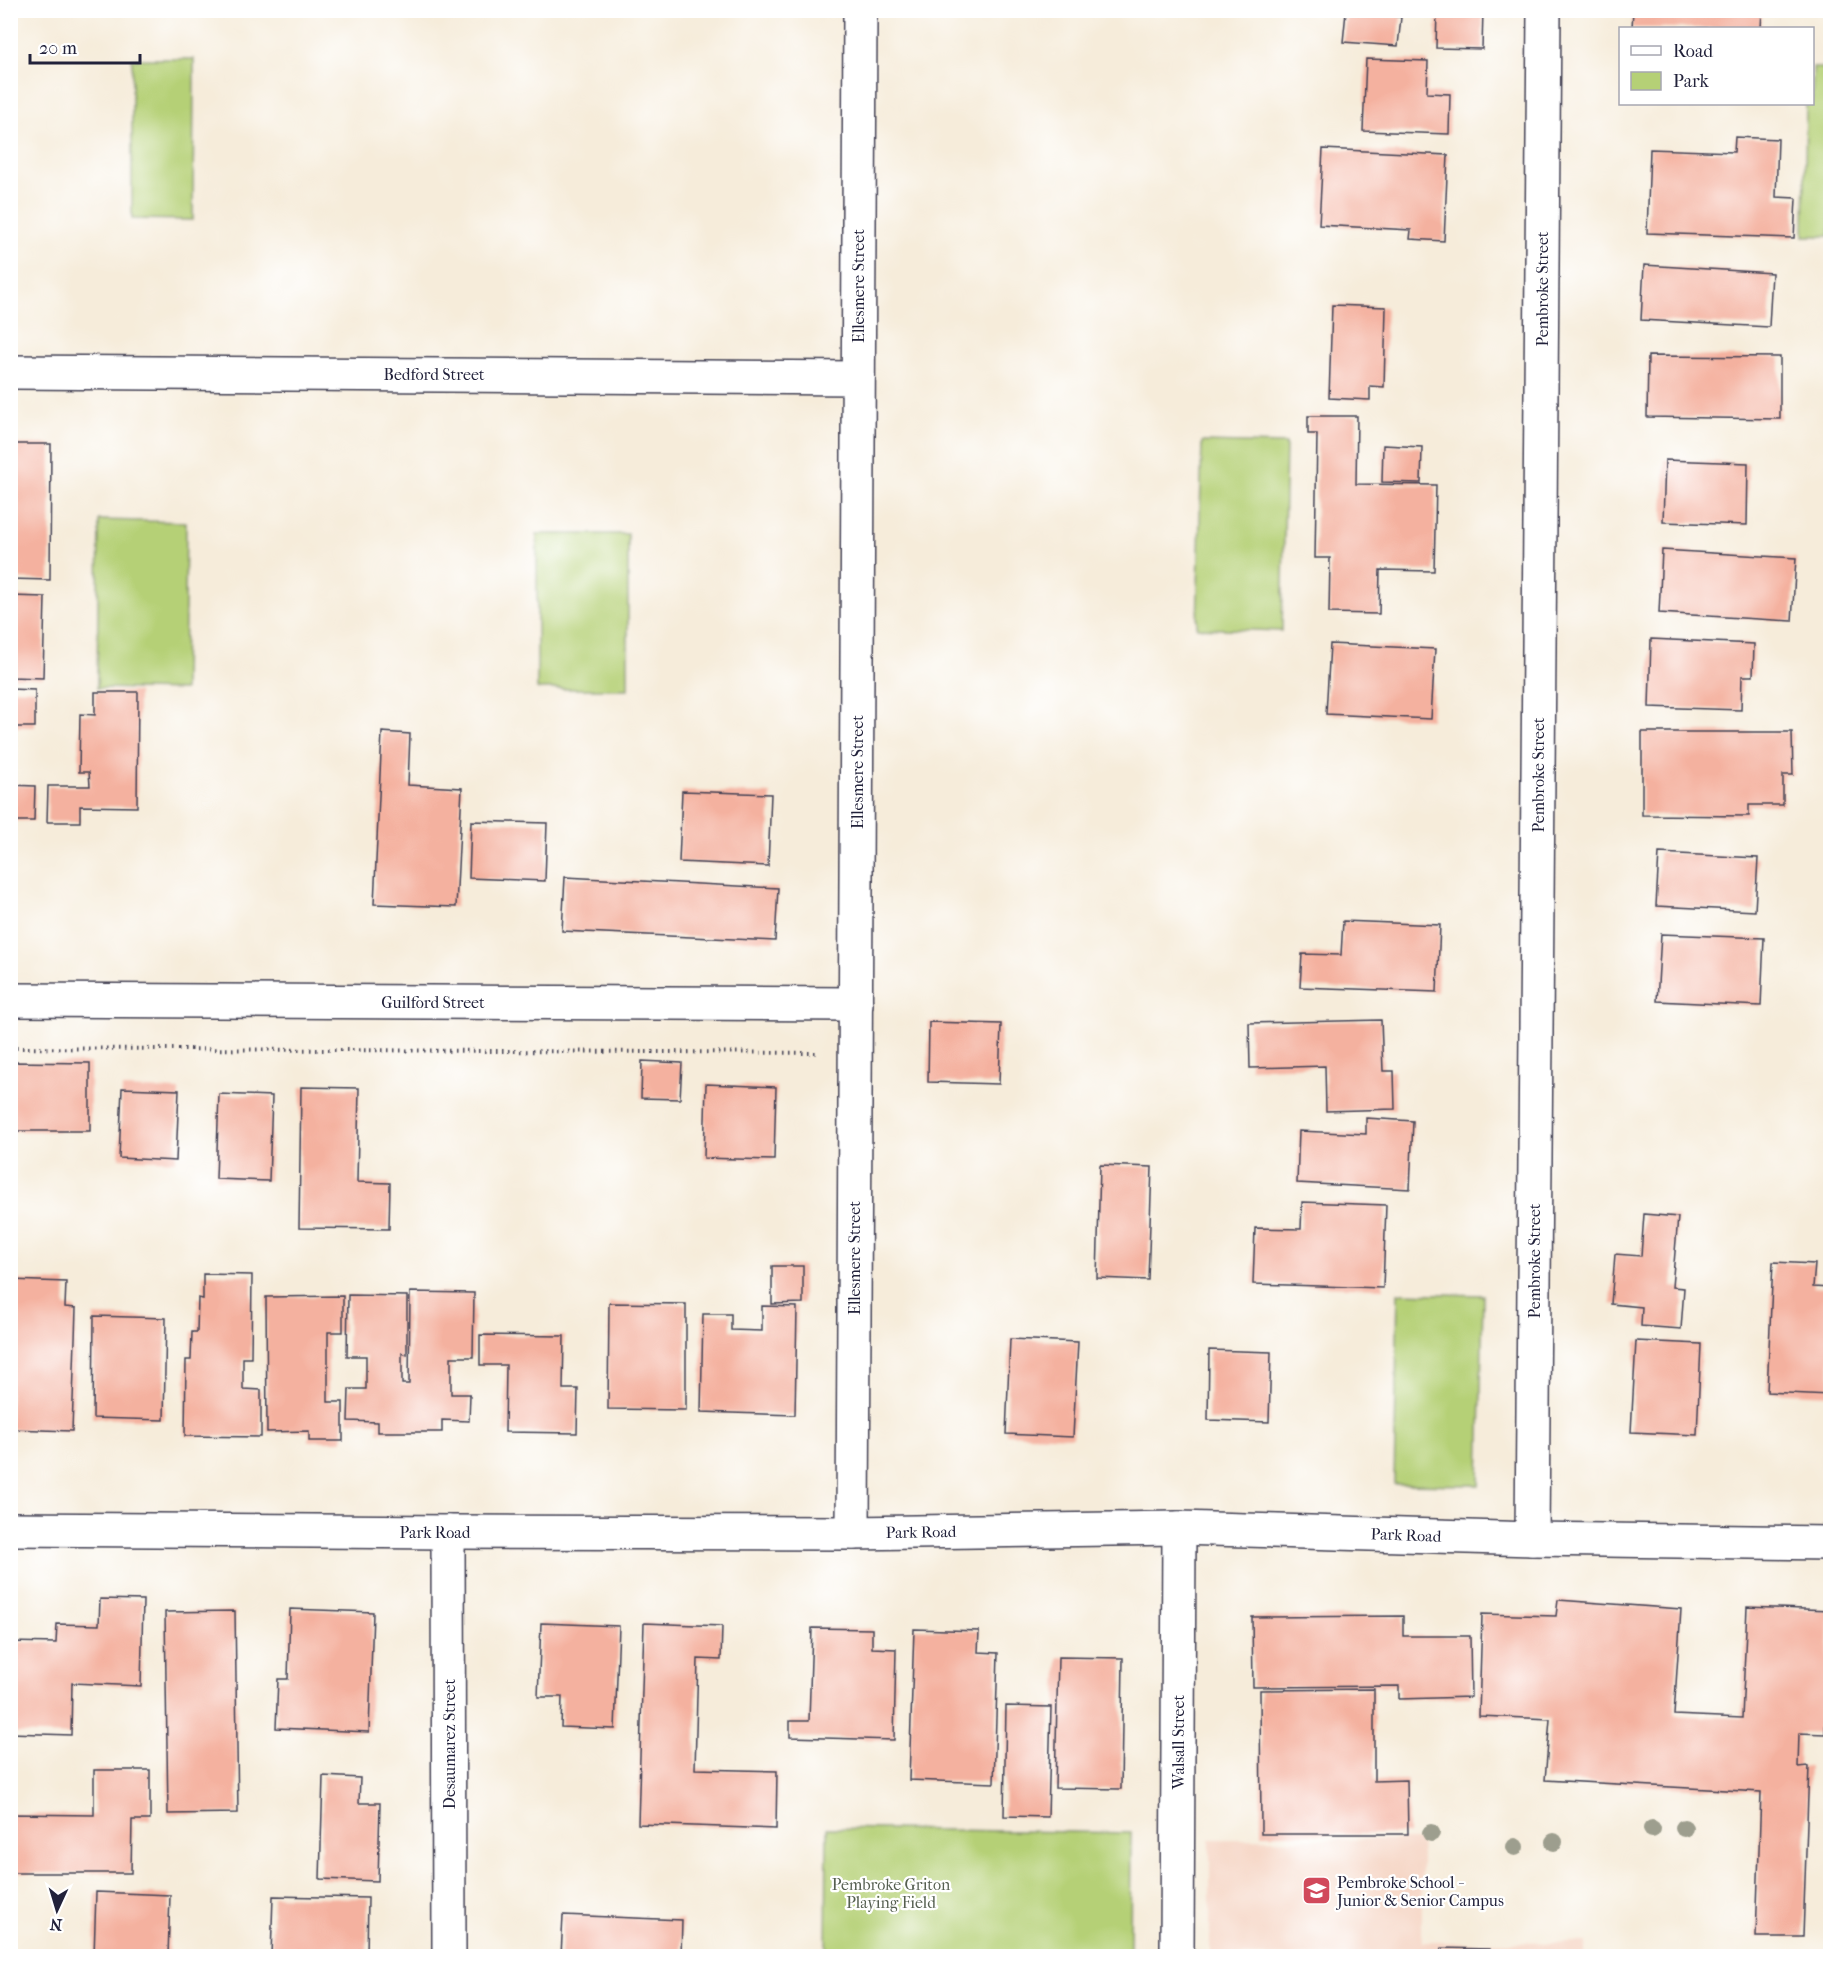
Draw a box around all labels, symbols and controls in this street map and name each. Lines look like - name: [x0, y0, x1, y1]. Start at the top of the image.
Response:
- scale bar: [30, 27, 140, 65]
- legend: [1619, 27, 1814, 105]
- text: 20 m: [39, 38, 77, 59]
- text: Road: [1673, 41, 1713, 62]
- text: Park: [1673, 71, 1710, 92]
- street label: Ellesmere Street: [849, 229, 868, 343]
- street label: Pembroke Street: [1533, 231, 1552, 347]
- street label: Bedford Street: [384, 365, 485, 384]
- street label: Ellesmere Street: [848, 715, 867, 829]
- street label: Pembroke Street: [1529, 717, 1548, 833]
- street label: Guilford Street: [381, 993, 485, 1012]
- street label: Ellesmere Street: [845, 1201, 864, 1315]
- street label: Pembroke Street: [1525, 1203, 1544, 1319]
- street label: Park Road: [885, 1522, 957, 1542]
- street label: Park Road: [400, 1523, 471, 1542]
- street label: Park Road: [1370, 1524, 1442, 1546]
- street label: Desaumarez Street: [440, 1678, 459, 1809]
- street label: Walsall Street: [1169, 1695, 1188, 1790]
- place label: Pembroke School - Junior & Senior Campus: [1335, 1873, 1504, 1910]
- park label: Pembroke Griton Playing Field: [832, 1875, 951, 1912]
- school or university icon: Pembroke School - Junior & Senior Campus: [1300, 1875, 1332, 1907]
- north arrow: [27, 1880, 87, 1940]
- text: N: [48, 1915, 63, 1934]

